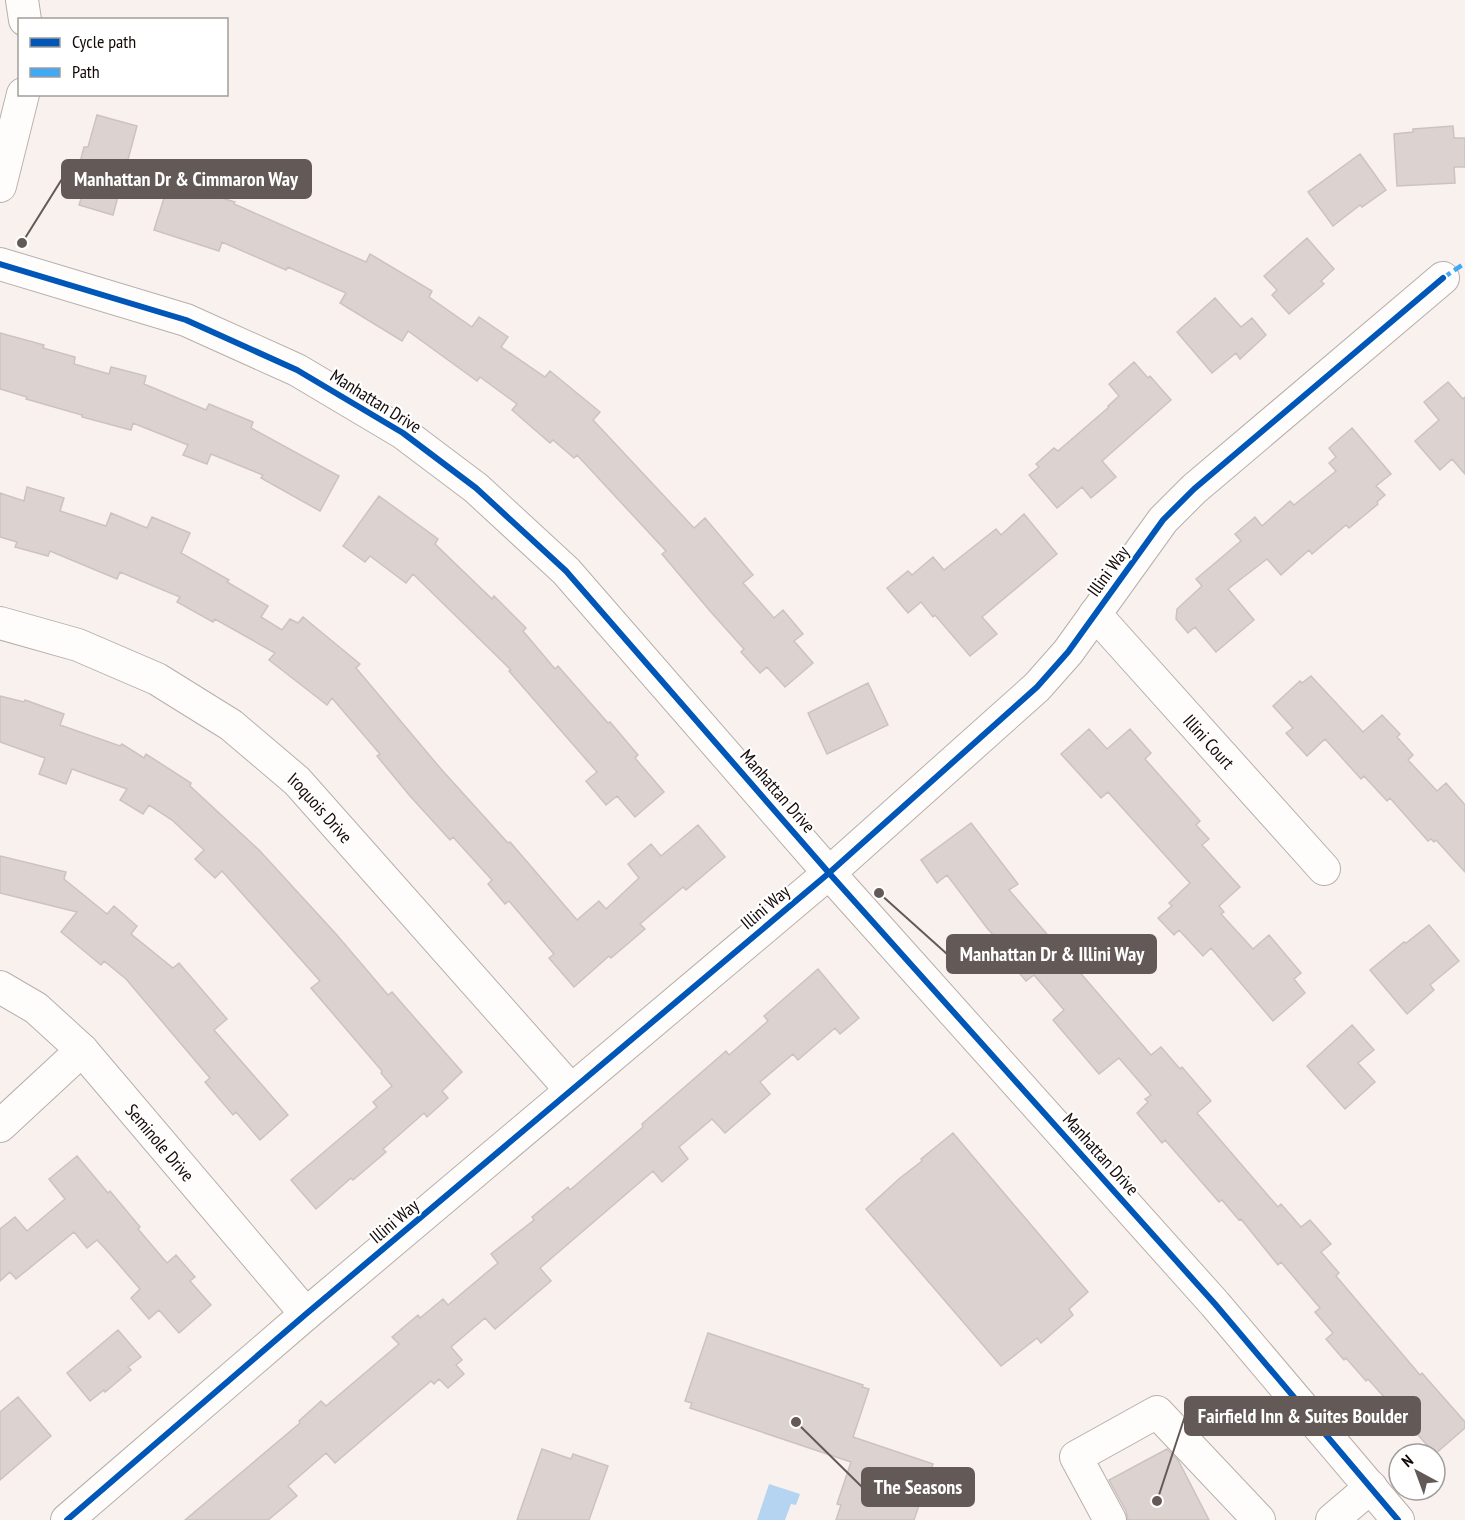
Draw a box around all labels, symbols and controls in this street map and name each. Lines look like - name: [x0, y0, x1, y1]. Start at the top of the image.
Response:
- legend: [18, 18, 228, 96]
- text: Cycle path: [72, 30, 136, 53]
- text: Path: [72, 60, 100, 83]
- callout: Manhattan Dr & Cimmaron Way: [62, 160, 311, 198]
- text: Manhattan Dr & Cimmaron Way: [74, 166, 299, 192]
- street label: Manhattan Drive: [326, 364, 426, 438]
- street label: Illini Way: [1082, 541, 1134, 601]
- street label: Illini Court: [1179, 709, 1240, 773]
- street label: Manhattan Drive: [735, 745, 821, 837]
- street label: Iroquois Drive: [283, 767, 358, 848]
- street label: Illini Way: [736, 880, 795, 934]
- callout: Manhattan Dr & Illini Way: [947, 935, 1156, 973]
- text: Manhattan Dr & Illini Way: [960, 941, 1145, 967]
- street label: Seminole Drive: [121, 1099, 200, 1186]
- street label: Manhattan Drive: [1058, 1108, 1144, 1200]
- street label: Illini Way: [365, 1194, 424, 1248]
- callout: Fairfield Inn & Suites Boulder: [1185, 1397, 1420, 1435]
- text: Fairfield Inn & Suites Boulder: [1198, 1403, 1408, 1429]
- north arrow: [1387, 1442, 1447, 1502]
- text: N: [1397, 1450, 1417, 1471]
- callout: The Seasons: [862, 1468, 974, 1506]
- text: The Seasons: [874, 1474, 962, 1500]

